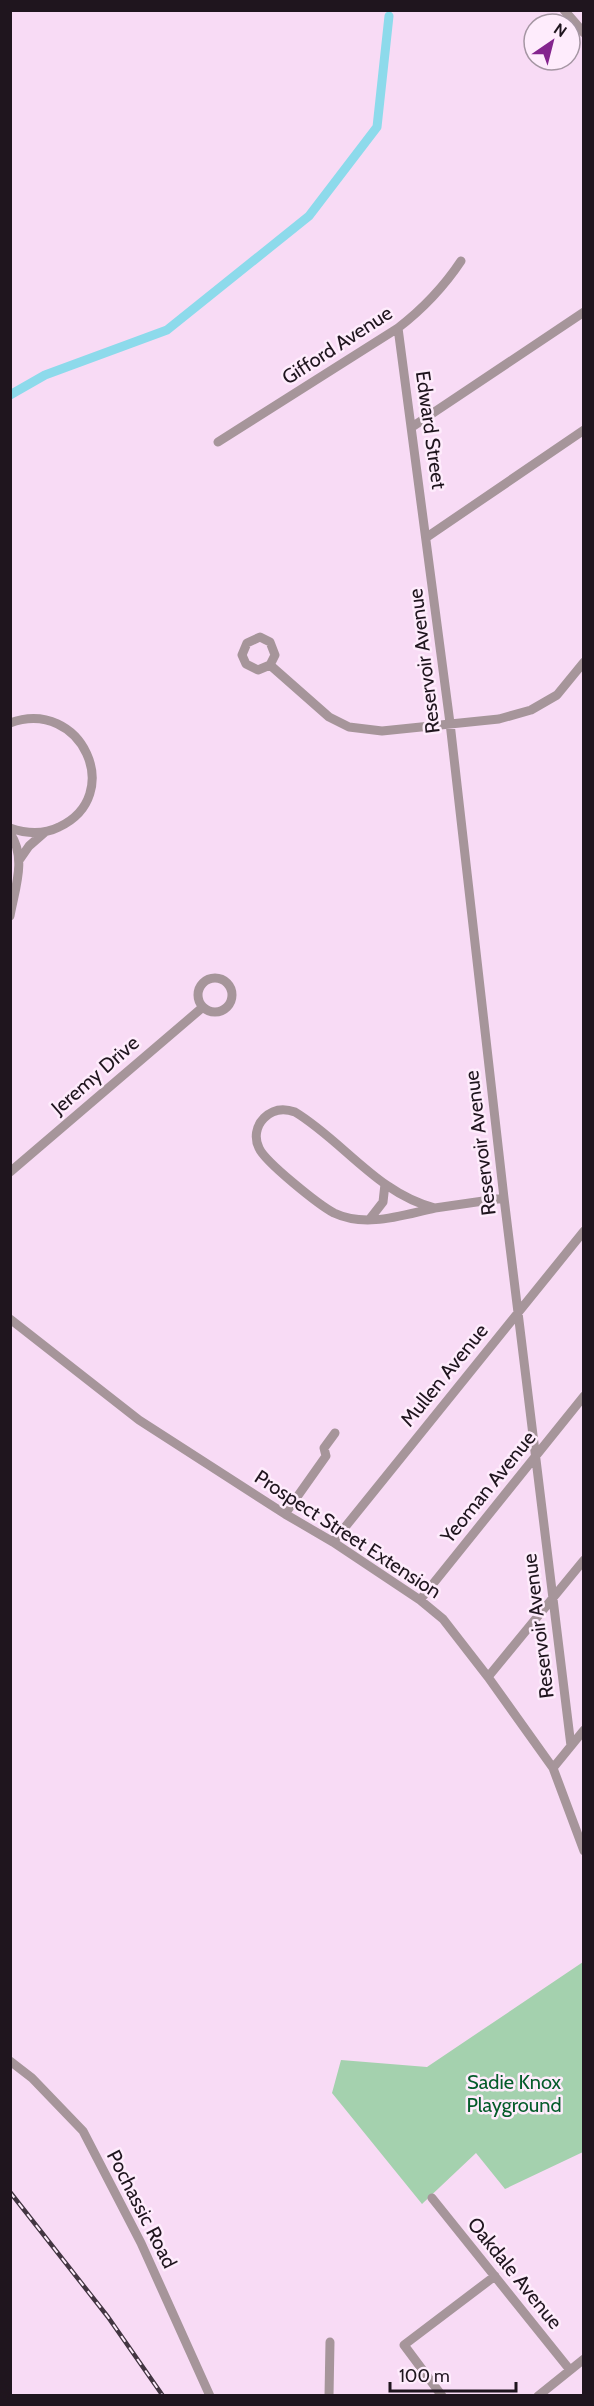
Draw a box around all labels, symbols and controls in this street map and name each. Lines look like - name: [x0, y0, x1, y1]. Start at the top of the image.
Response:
- north arrow: [522, 12, 582, 72]
- text: N: [550, 19, 570, 41]
- street label: Gifford Avenue: [277, 300, 397, 390]
- street label: Edward Street: [411, 369, 451, 491]
- street label: Reservoir Avenue: [403, 587, 445, 735]
- street label: Jeremy Drive: [46, 1030, 144, 1120]
- street label: Reservoir Avenue: [459, 1069, 501, 1217]
- street label: Mullen Avenue: [395, 1319, 493, 1431]
- street label: Yeoman Avenue: [435, 1426, 540, 1549]
- street label: Prospect Street Extension: [250, 1465, 446, 1603]
- street label: Reservoir Avenue: [517, 1552, 559, 1700]
- park label: Sadie Knox Playground: [466, 2070, 562, 2117]
- street label: Pochassic Road: [102, 2146, 182, 2272]
- street label: Oakdale Avenue: [463, 2212, 567, 2334]
- scale bar: [390, 2355, 516, 2393]
- text: 100 m: [399, 2365, 450, 2387]

